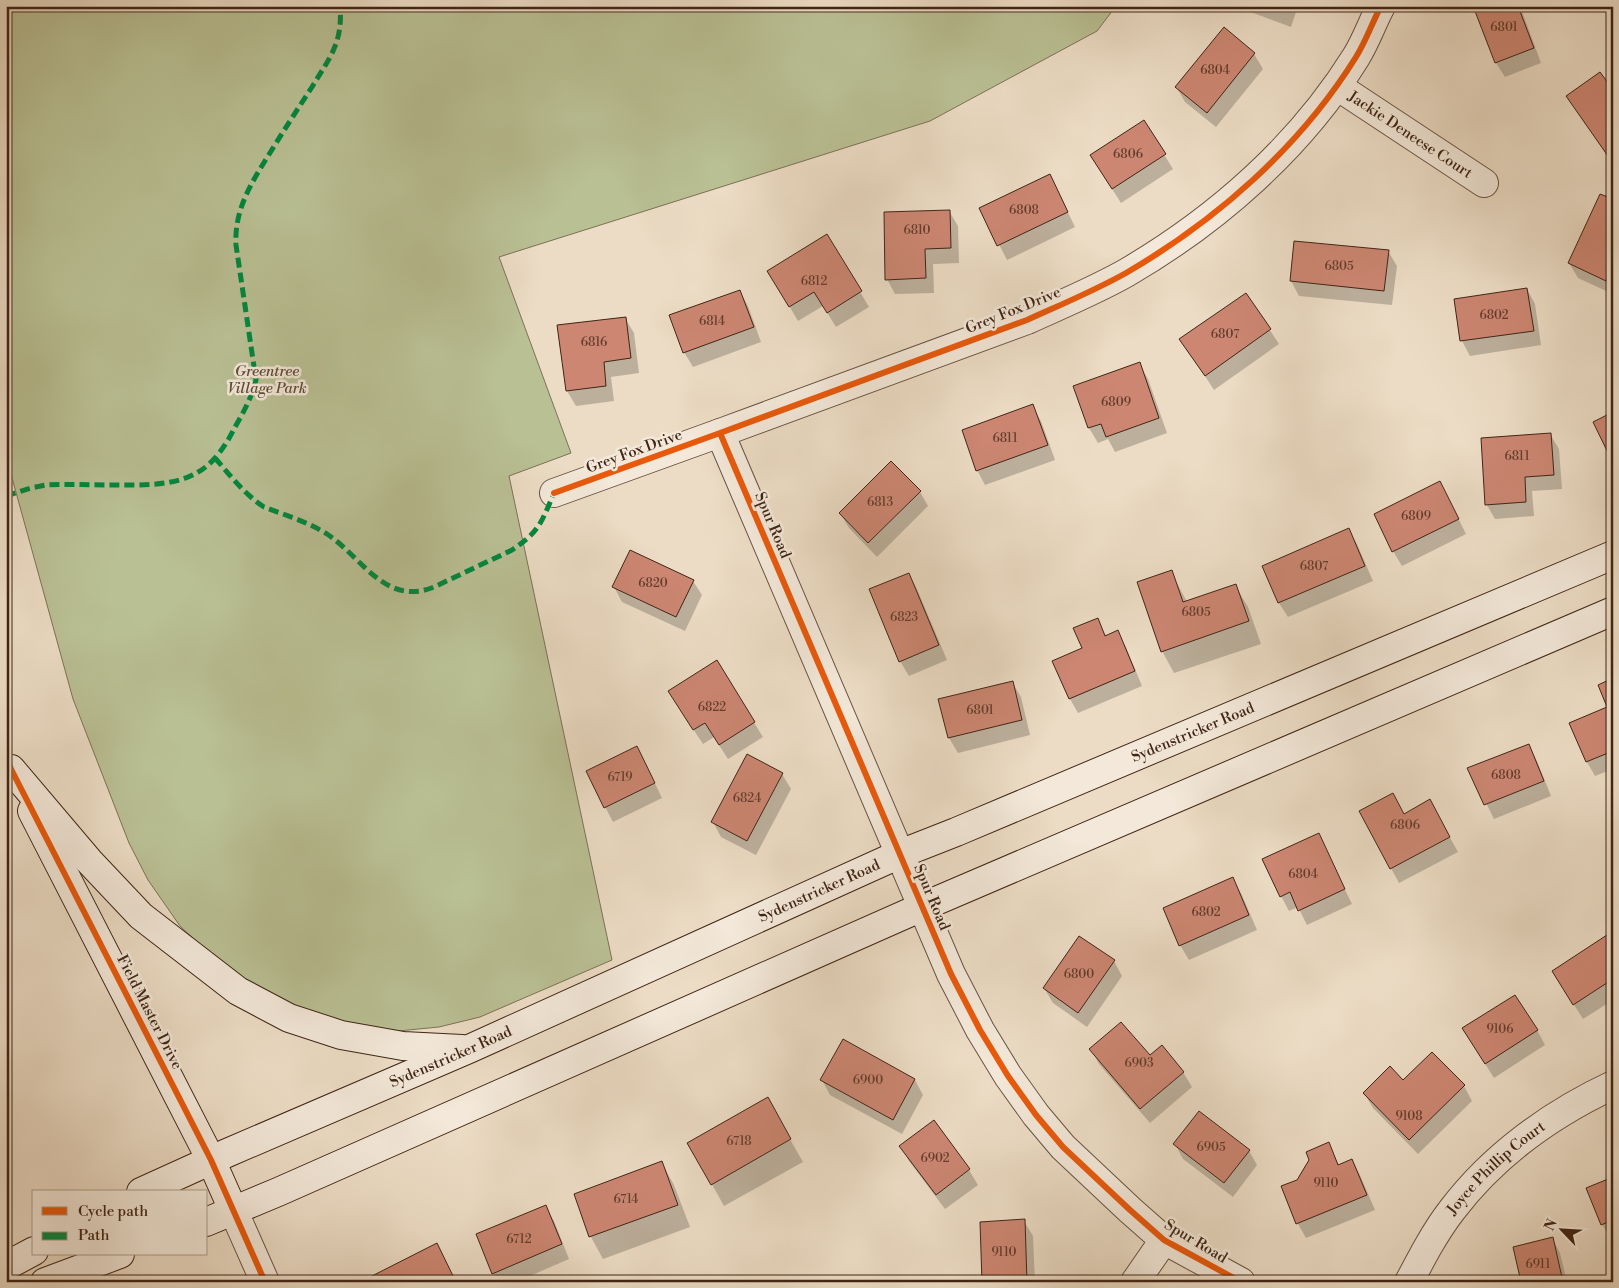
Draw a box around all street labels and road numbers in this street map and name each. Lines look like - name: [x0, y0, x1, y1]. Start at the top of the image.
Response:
- street label: Jackie Deneese Court: [1344, 86, 1477, 183]
- street label: Grey Fox Drive: [963, 283, 1064, 338]
- street label: Grey Fox Drive: [583, 425, 685, 478]
- street label: Spur Road: [750, 489, 795, 562]
- street label: Sydenstricker Road: [1129, 698, 1258, 767]
- street label: Sydenstricker Road: [755, 855, 883, 927]
- street label: Spur Road: [909, 861, 954, 934]
- street label: Field Master Drive: [112, 952, 187, 1073]
- street label: Sydenstricker Road: [387, 1022, 515, 1092]
- street label: Joyce Phillip Court: [1442, 1117, 1550, 1220]
- street label: Spur Road: [1161, 1215, 1231, 1268]

